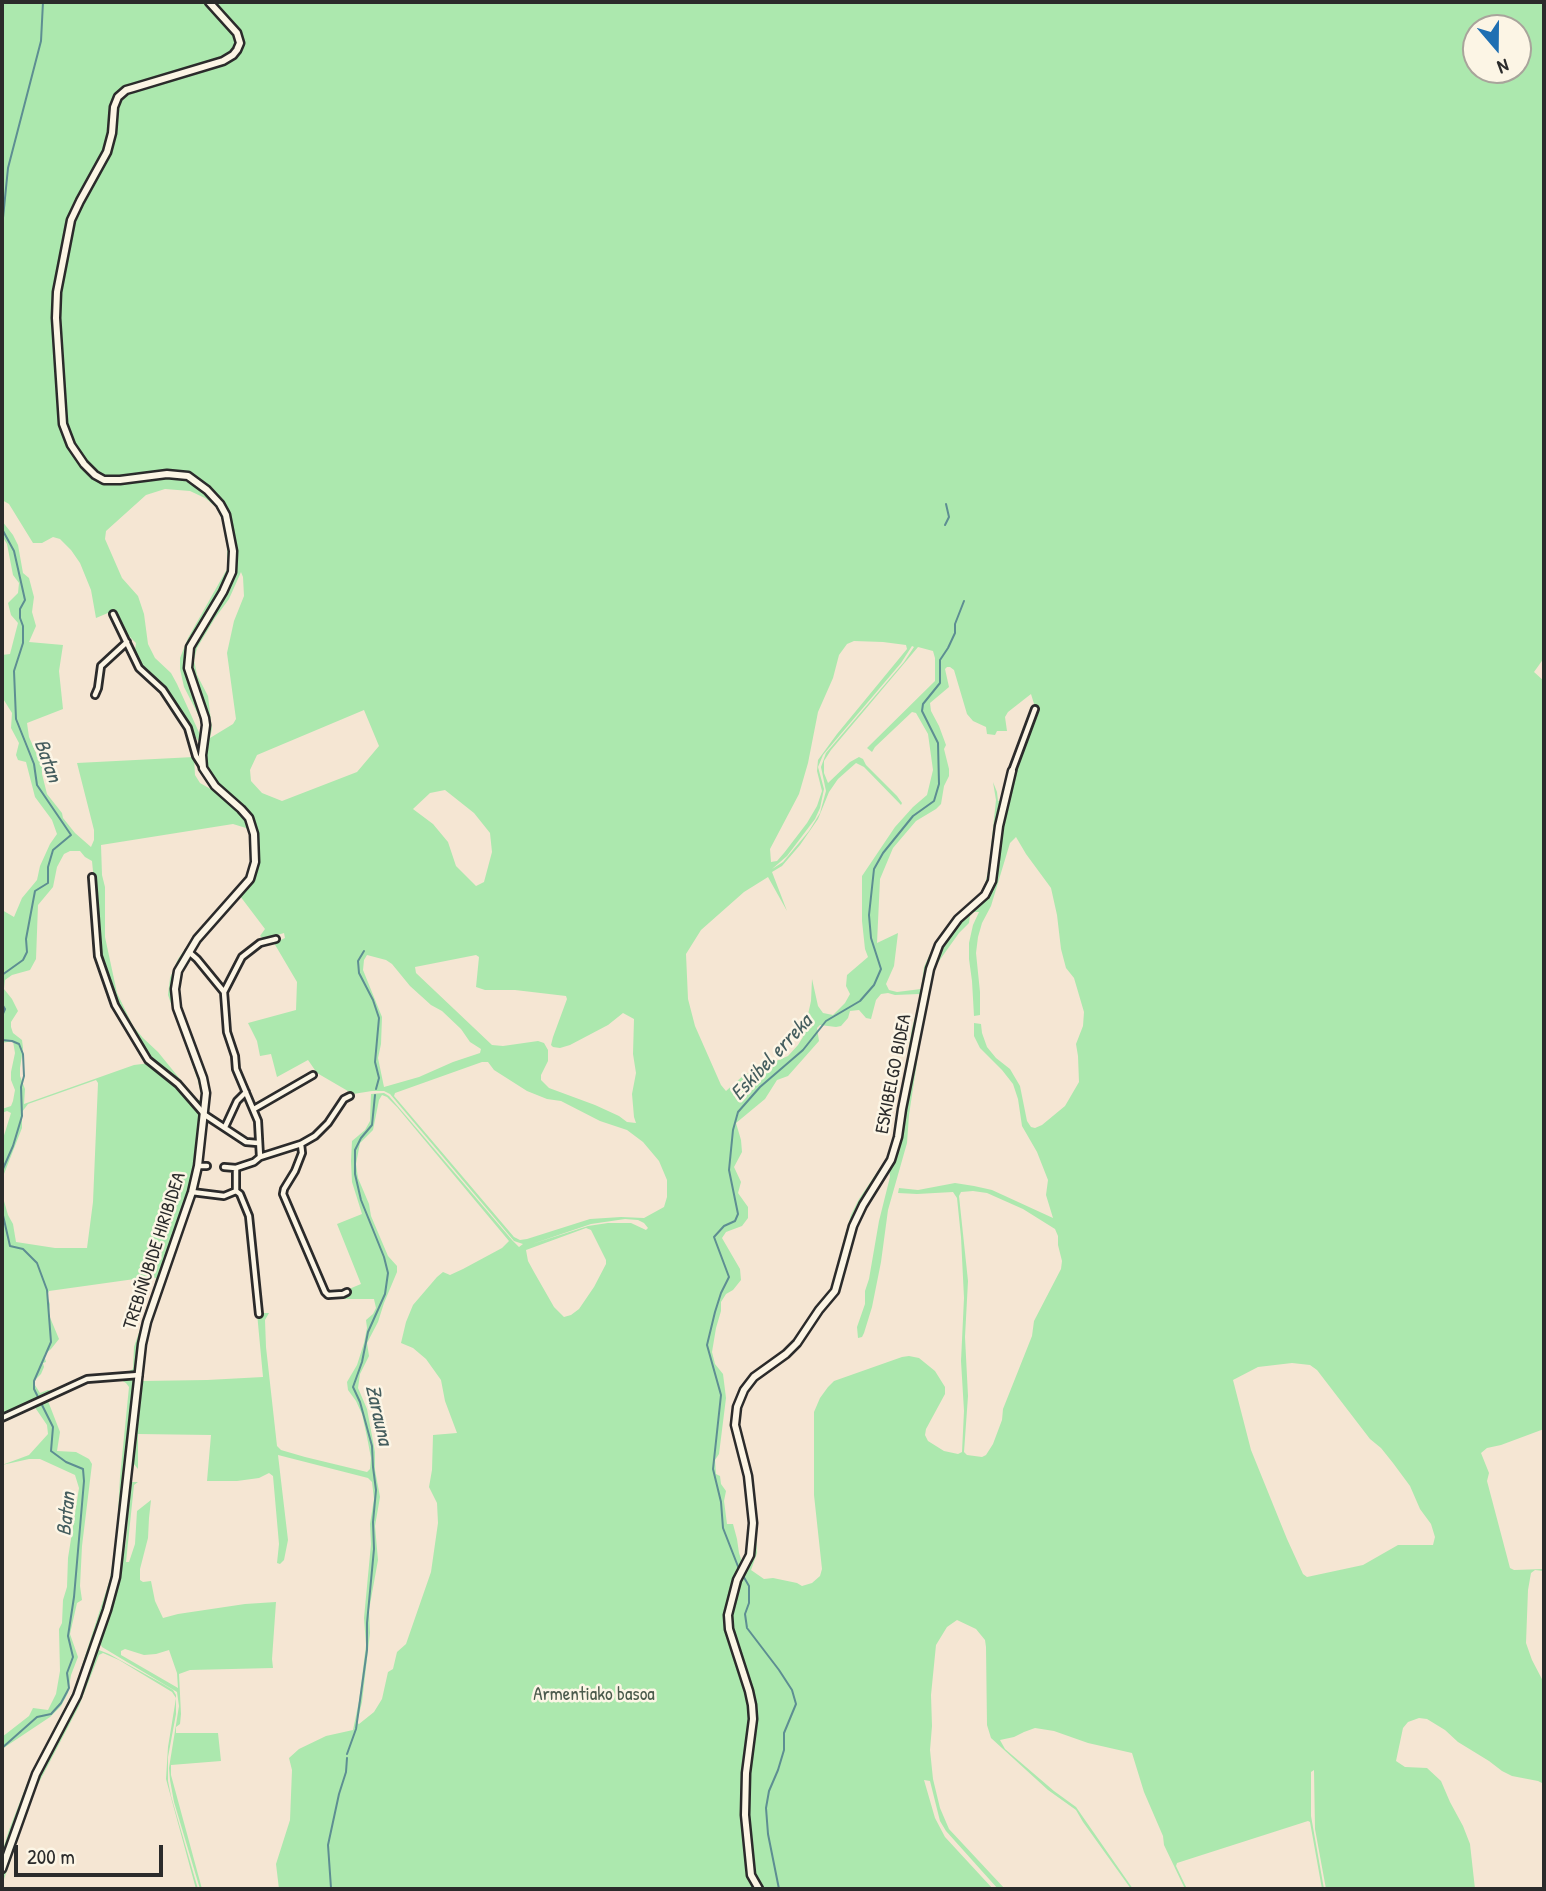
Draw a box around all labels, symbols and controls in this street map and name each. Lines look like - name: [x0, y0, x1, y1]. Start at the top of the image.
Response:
- north arrow: [1462, 14, 1532, 84]
- text: N: [1494, 53, 1513, 81]
- water label: Batan: [28, 736, 66, 786]
- water label: Eskibel erreka: [726, 1010, 818, 1106]
- street label: ESKIBELGO BIDEA: [871, 1012, 917, 1136]
- street label: TREBIÑUBIDE HIRIBIDEA: [119, 1170, 191, 1332]
- water label: Zarauna: [359, 1382, 397, 1448]
- water label: Batan: [52, 1491, 82, 1537]
- park label: Armentiako basoa: [533, 1684, 655, 1706]
- scale bar: [18, 1832, 166, 1876]
- text: 200 m: [27, 1842, 75, 1871]

